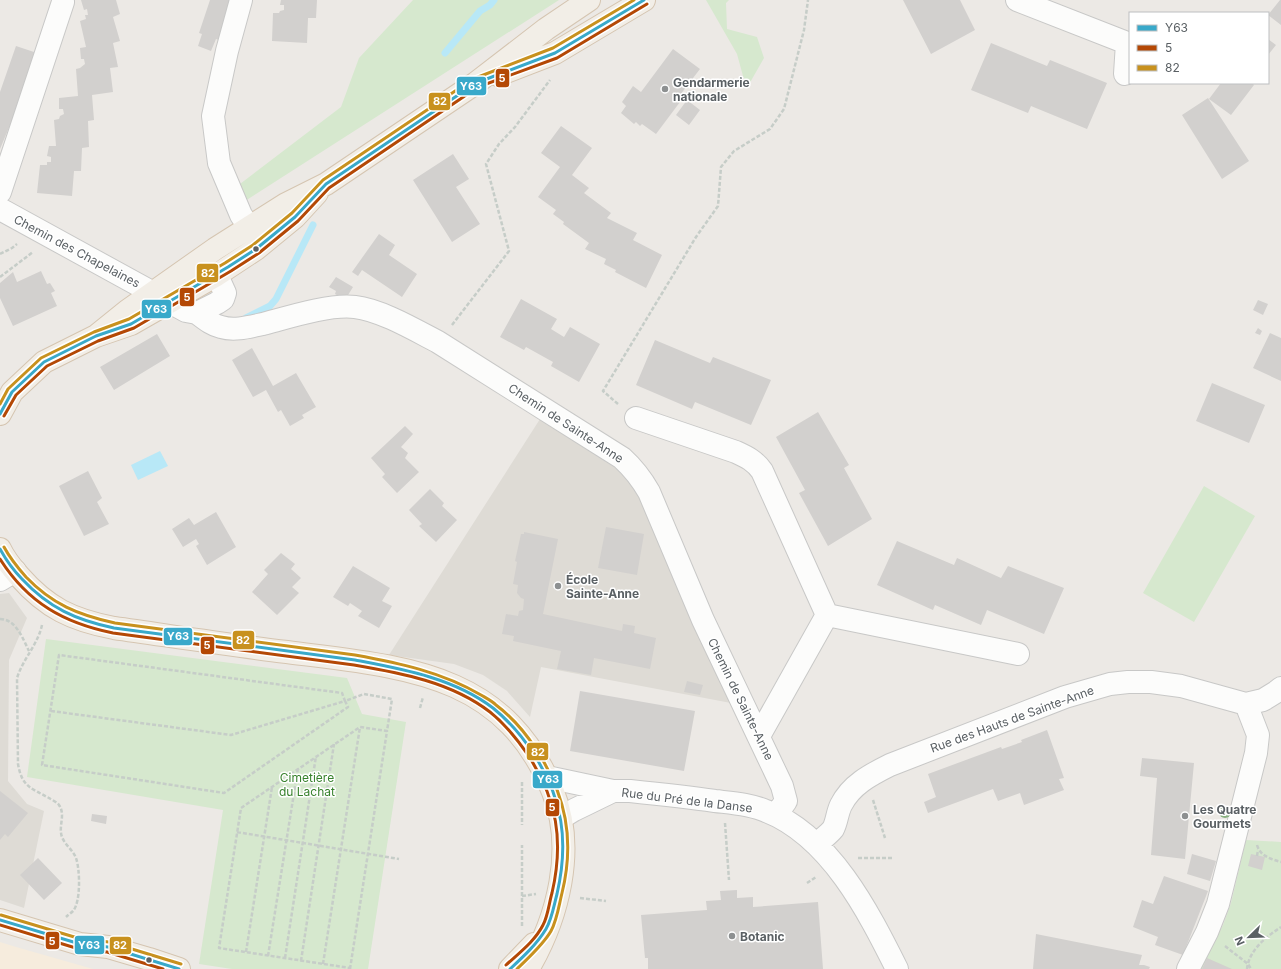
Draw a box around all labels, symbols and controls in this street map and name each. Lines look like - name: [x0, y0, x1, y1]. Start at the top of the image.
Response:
- legend: [1129, 12, 1269, 84]
- text: Y63: [1165, 20, 1188, 35]
- text: 5: [1165, 40, 1172, 55]
- text: 82: [1165, 60, 1180, 75]
- line badge: 5: [495, 68, 510, 88]
- text: 5: [498, 71, 506, 85]
- place label: Gendarmerie nationale: [673, 75, 750, 104]
- line badge: Y63: [456, 76, 487, 96]
- text: Y63: [460, 79, 482, 93]
- marker: Gendarmerie nationale: [660, 84, 670, 94]
- line badge: 82: [428, 92, 451, 111]
- text: 82: [433, 94, 447, 108]
- street label: Chemin des Chapelaines: [11, 211, 143, 291]
- unlabelled marker: [251, 244, 261, 254]
- line badge: 82: [196, 263, 219, 283]
- text: 82: [201, 266, 215, 280]
- line badge: 5: [179, 287, 195, 307]
- text: 5: [183, 290, 191, 304]
- line badge: Y63: [141, 299, 172, 319]
- text: Y63: [145, 302, 167, 316]
- street label: Chemin de Sainte-Anne: [506, 380, 626, 466]
- place label: École Sainte-Anne: [566, 572, 639, 601]
- marker: École Sainte-Anne: [553, 581, 563, 591]
- line badge: Y63: [163, 627, 193, 646]
- text: Y63: [167, 629, 189, 643]
- line badge: 82: [232, 630, 255, 650]
- text: 82: [236, 633, 250, 647]
- street label: Chemin de Sainte-Anne: [705, 635, 777, 763]
- line badge: 5: [200, 636, 215, 655]
- text: 5: [203, 638, 211, 652]
- street label: Rue des Hauts de Sainte-Anne: [928, 682, 1096, 756]
- line badge: 82: [526, 742, 549, 761]
- text: 82: [531, 745, 545, 759]
- park label: Cimetière du Lachat: [279, 770, 335, 799]
- line badge: Y63: [532, 770, 563, 789]
- text: Y63: [537, 772, 559, 786]
- street label: Rue du Pré de la Danse: [621, 785, 753, 815]
- line badge: 5: [545, 798, 560, 817]
- text: 5: [548, 800, 556, 814]
- place label: Les Quatre Gourmets: [1193, 802, 1256, 831]
- marker: Les Quatre Gourmets: [1180, 811, 1190, 821]
- north arrow: [1229, 917, 1269, 957]
- place label: Botanic: [740, 929, 785, 944]
- line badge: 5: [45, 931, 60, 950]
- marker: Botanic: [727, 931, 737, 941]
- text: 5: [48, 934, 56, 948]
- text: N: [1232, 934, 1248, 948]
- line badge: Y63: [74, 935, 105, 955]
- line badge: 82: [109, 936, 132, 955]
- text: Y63: [78, 938, 100, 952]
- text: 82: [113, 938, 127, 952]
- unlabelled marker: [144, 955, 154, 965]

